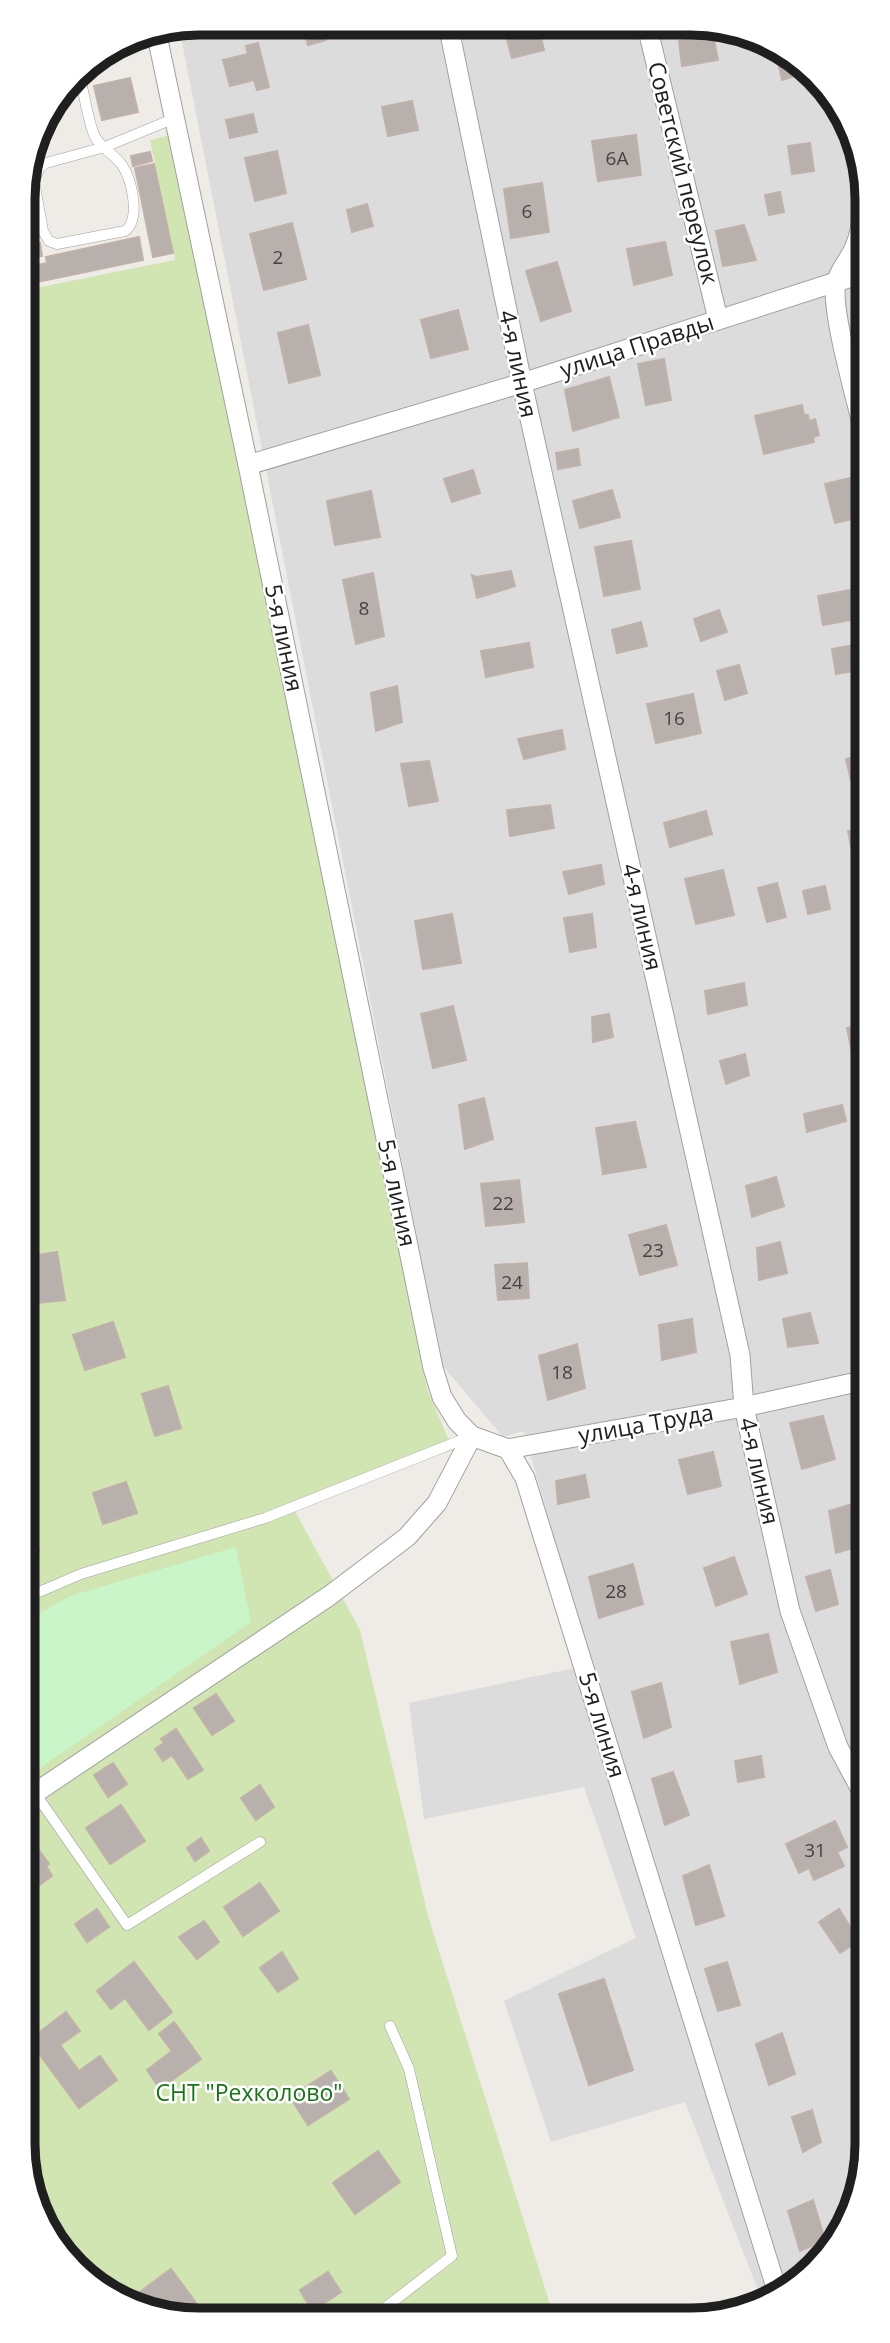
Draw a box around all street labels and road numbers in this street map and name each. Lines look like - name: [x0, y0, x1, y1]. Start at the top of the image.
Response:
- street label: Советский переулок: [641, 58, 727, 287]
- street label: улица Правды: [556, 305, 718, 385]
- street label: 4-я линия: [492, 307, 546, 420]
- street label: 5-я линия: [258, 581, 312, 694]
- street label: 4-я линия: [615, 860, 671, 973]
- street label: 5-я линия: [371, 1136, 425, 1249]
- street label: улица Труда: [576, 1395, 716, 1451]
- street label: 4-я линия: [732, 1414, 788, 1527]
- street label: 5-я линия: [572, 1668, 634, 1781]

